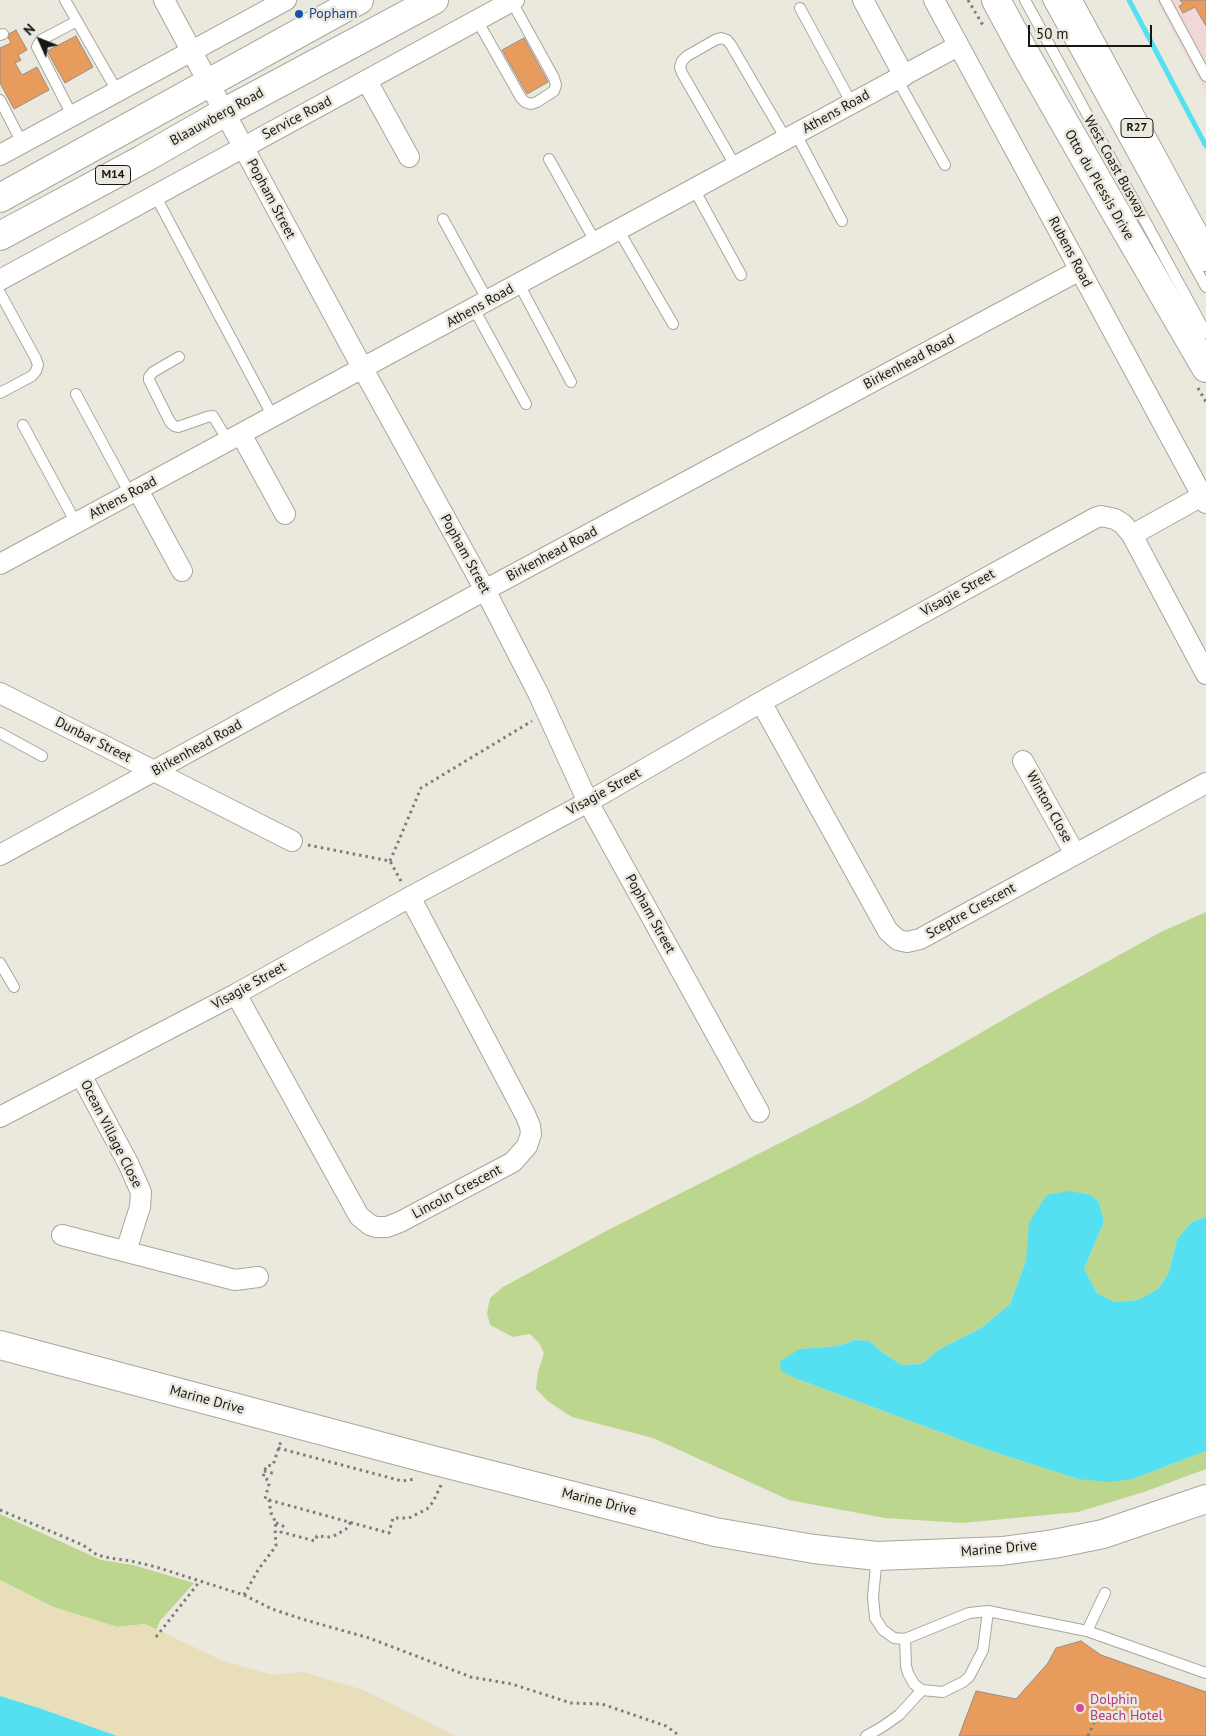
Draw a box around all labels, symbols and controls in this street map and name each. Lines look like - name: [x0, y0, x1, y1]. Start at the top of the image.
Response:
- place label: Popham: [309, 6, 357, 22]
- marker: Popham: [293, 8, 305, 20]
- north arrow: [15, 15, 65, 65]
- scale bar: [1031, 15, 1155, 47]
- text: N: [20, 20, 39, 39]
- text: 50 m: [1036, 24, 1069, 43]
- street label: Blaauwberg Road: [167, 84, 267, 150]
- street label: Athens Road: [799, 87, 873, 137]
- street label: Service Road: [259, 93, 335, 143]
- street label: West Coast Busway: [1080, 113, 1150, 221]
- road number: R27: [1121, 119, 1153, 138]
- street label: Otto du Plessis Drive: [1061, 127, 1137, 243]
- street label: Popham Street: [243, 156, 299, 242]
- road number: M14: [96, 166, 130, 184]
- street label: Rubens Road: [1044, 214, 1096, 290]
- street label: Athens Road: [443, 281, 517, 331]
- street label: Birkenhead Road: [861, 331, 957, 393]
- street label: Athens Road: [86, 473, 160, 523]
- street label: Popham Street: [436, 512, 494, 596]
- street label: Birkenhead Road: [504, 523, 600, 585]
- street label: Visagie Street: [918, 566, 998, 620]
- street label: Dunbar Street: [52, 714, 134, 766]
- street label: Birkenhead Road: [149, 716, 245, 780]
- street label: Visagie Street: [564, 765, 644, 819]
- street label: Winton Close: [1022, 768, 1076, 846]
- street label: Popham Street: [621, 872, 679, 956]
- street label: Sceptre Crescent: [923, 880, 1019, 942]
- street label: Visagie Street: [209, 959, 289, 1013]
- street label: Ocean Village Close: [77, 1077, 145, 1191]
- street label: Lincoln Crescent: [410, 1161, 504, 1223]
- street label: Marine Drive: [168, 1382, 246, 1418]
- street label: Marine Drive: [560, 1485, 638, 1519]
- street label: Marine Drive: [960, 1537, 1038, 1561]
- place label: Dolphin Beach Hotel: [1090, 1692, 1163, 1724]
- marker: Dolphin Beach Hotel: [1074, 1702, 1086, 1714]

